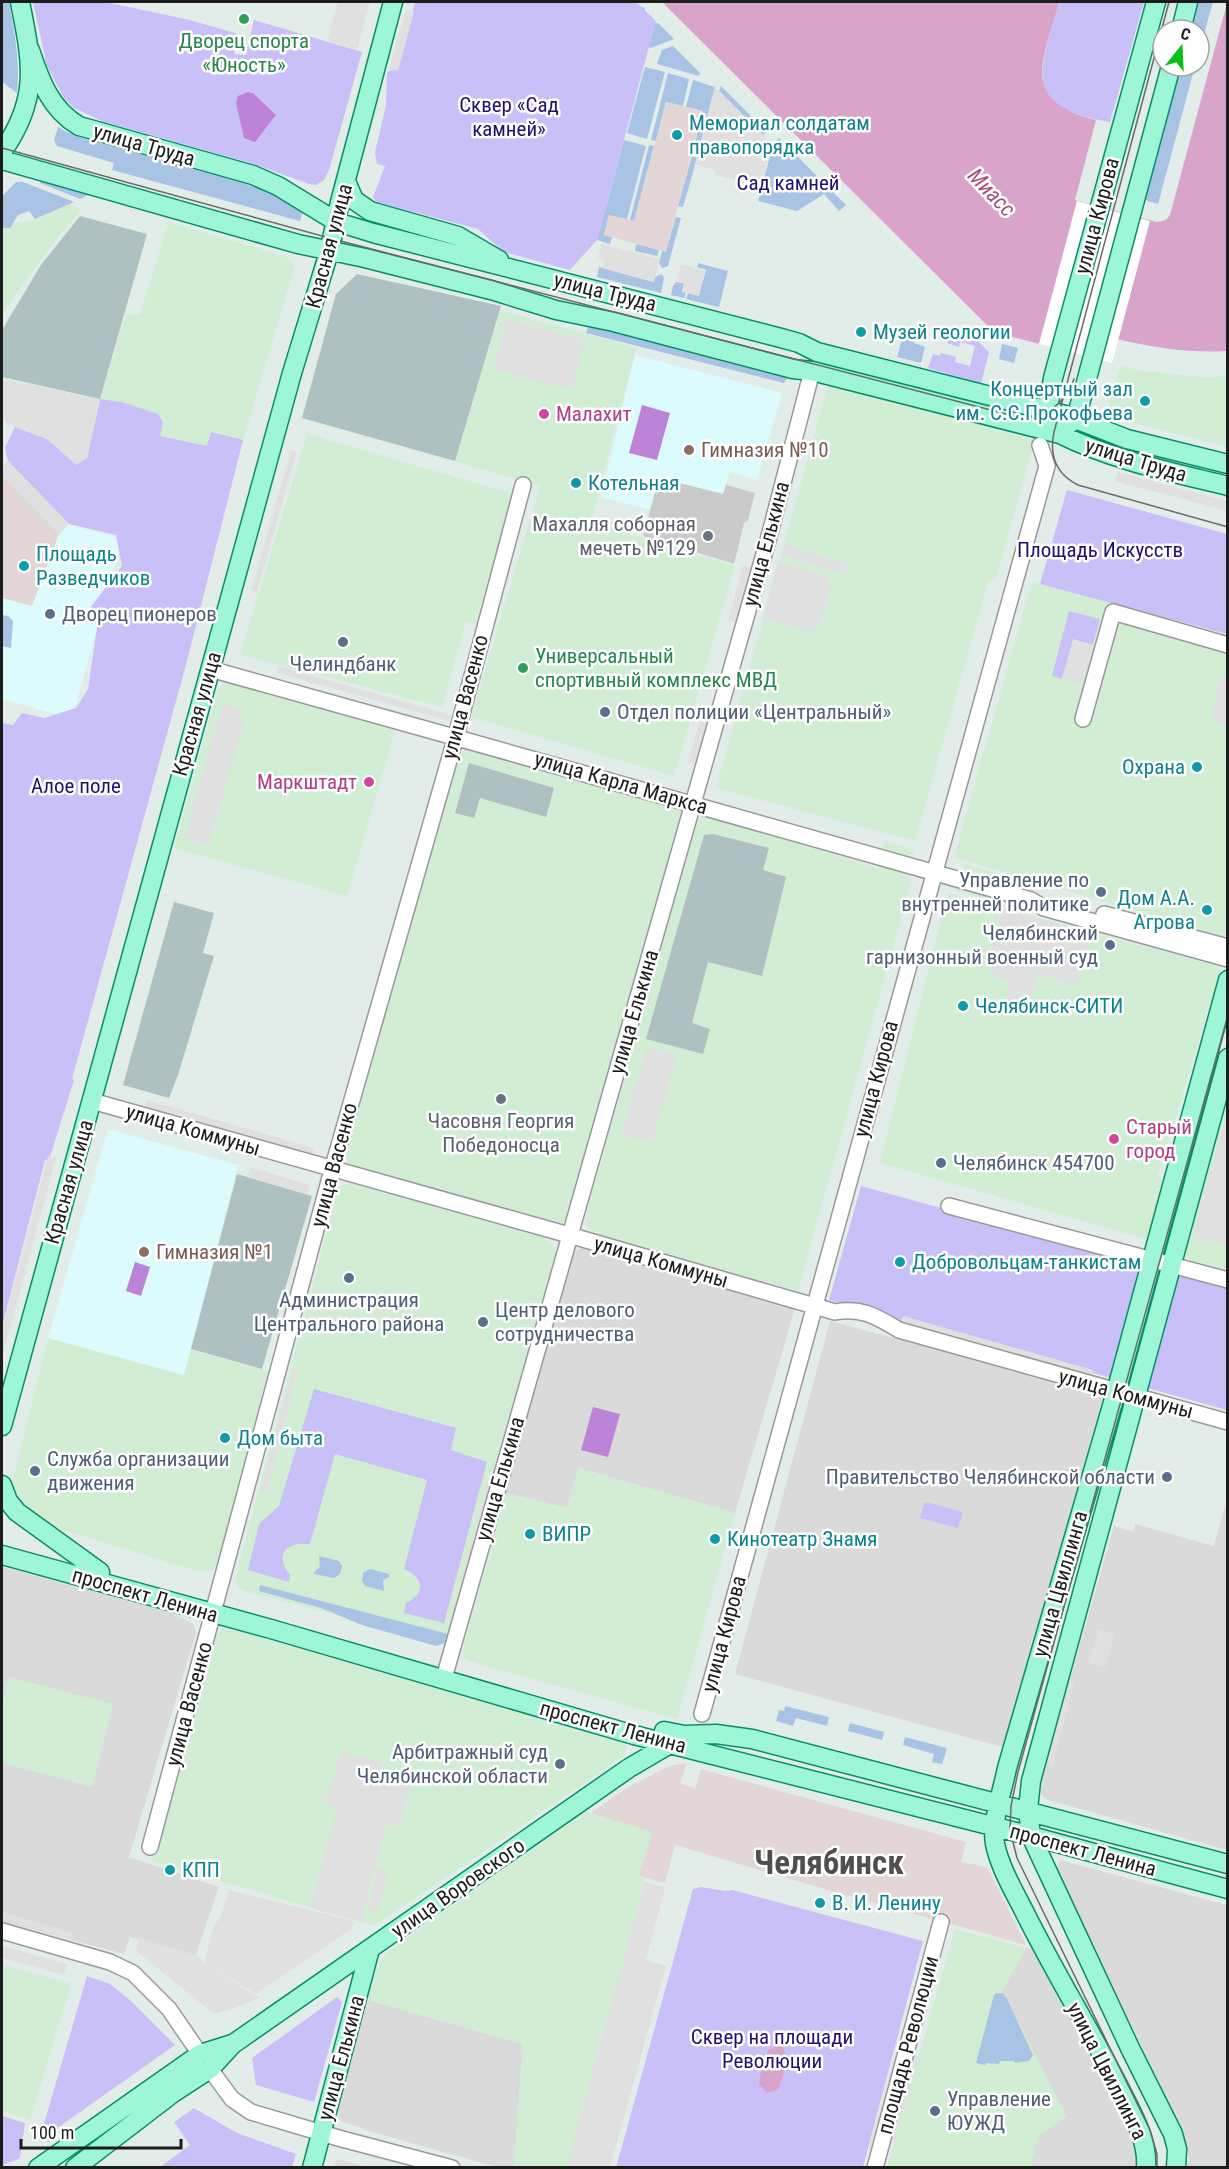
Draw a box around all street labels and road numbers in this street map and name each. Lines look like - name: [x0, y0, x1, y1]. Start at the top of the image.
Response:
- street label: улица Труда: [90, 119, 198, 171]
- street label: улица Кирова: [1070, 155, 1124, 277]
- street label: Красная улица: [301, 181, 357, 311]
- street label: улица Труда: [551, 268, 659, 316]
- street label: улица Труда: [1082, 433, 1190, 487]
- street label: улица Елькина: [738, 479, 794, 609]
- street label: улица Васенко: [437, 632, 493, 762]
- street label: Красная улица: [168, 649, 226, 779]
- street label: улица Карла Маркса: [532, 747, 710, 819]
- street label: улица Елькина: [605, 947, 663, 1077]
- street label: улица Кирова: [849, 1018, 903, 1140]
- street label: улица Коммуны: [123, 1099, 263, 1161]
- street label: улица Васенко: [306, 1100, 362, 1230]
- street label: Красная улица: [40, 1117, 98, 1247]
- street label: улица Коммуны: [591, 1231, 731, 1293]
- street label: улица Коммуны: [1056, 1364, 1196, 1424]
- street label: улица Елькина: [471, 1414, 529, 1544]
- street label: улица Цвиллинга: [1028, 1508, 1092, 1660]
- street label: проспект Ленина: [69, 1563, 221, 1627]
- street label: улица Кирова: [697, 1573, 751, 1695]
- street label: улица Васенко: [161, 1639, 217, 1769]
- street label: проспект Ленина: [537, 1696, 689, 1758]
- street label: проспект Ленина: [1007, 1819, 1159, 1881]
- street label: улица Воровского: [387, 1833, 529, 1943]
- street label: площадь Революции: [873, 1953, 943, 2137]
- street label: улица Елькина: [313, 1993, 369, 2123]
- street label: улица Цвиллинга: [1062, 1998, 1152, 2144]

